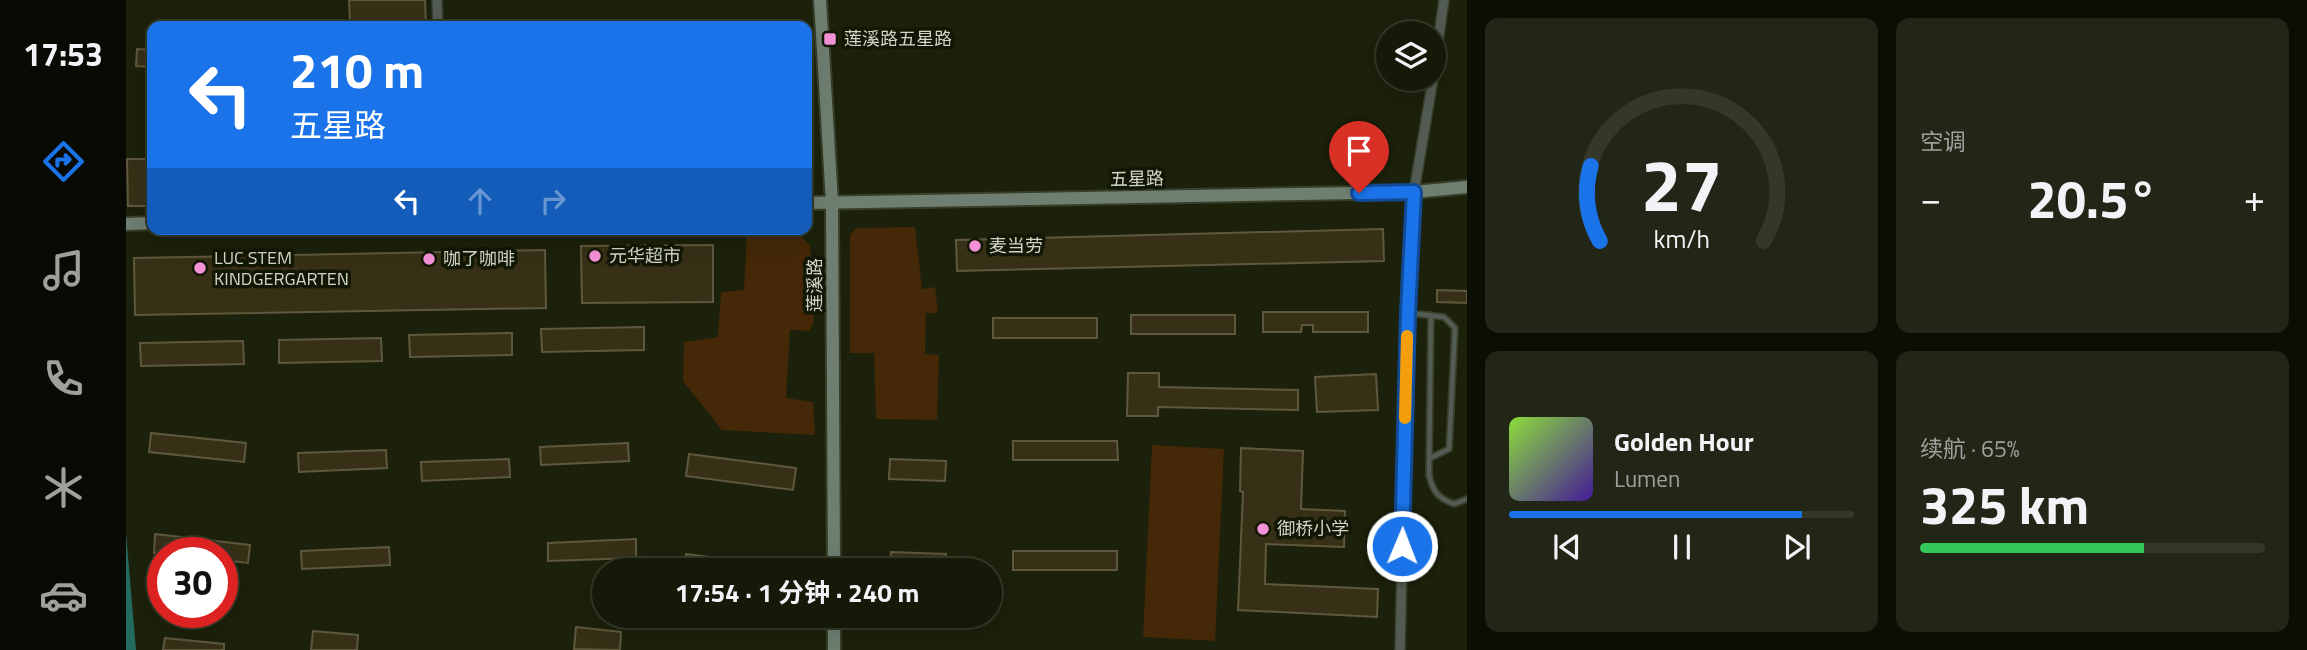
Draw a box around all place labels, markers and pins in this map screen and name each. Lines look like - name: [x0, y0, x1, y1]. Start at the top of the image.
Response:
- place label: 莲溪路五星路: [844, 25, 952, 52]
- marker: 莲溪路五星路: [822, 31, 838, 47]
- pin: [1329, 121, 1389, 193]
- place label: 麦当劳: [989, 232, 1043, 259]
- marker: 麦当劳: [967, 238, 983, 254]
- place label: 元华超市: [609, 242, 681, 269]
- place label: LUC STEM KINDGERGARTEN: [214, 244, 349, 292]
- place label: 咖了咖啡: [443, 245, 515, 272]
- marker: 元华超市: [587, 248, 603, 264]
- marker: 咖了咖啡: [421, 251, 437, 267]
- marker: LUC STEM KINDGERGARTEN: [192, 260, 208, 276]
- place label: 御桥小学: [1277, 515, 1349, 542]
- marker: 御桥小学: [1255, 521, 1271, 537]

